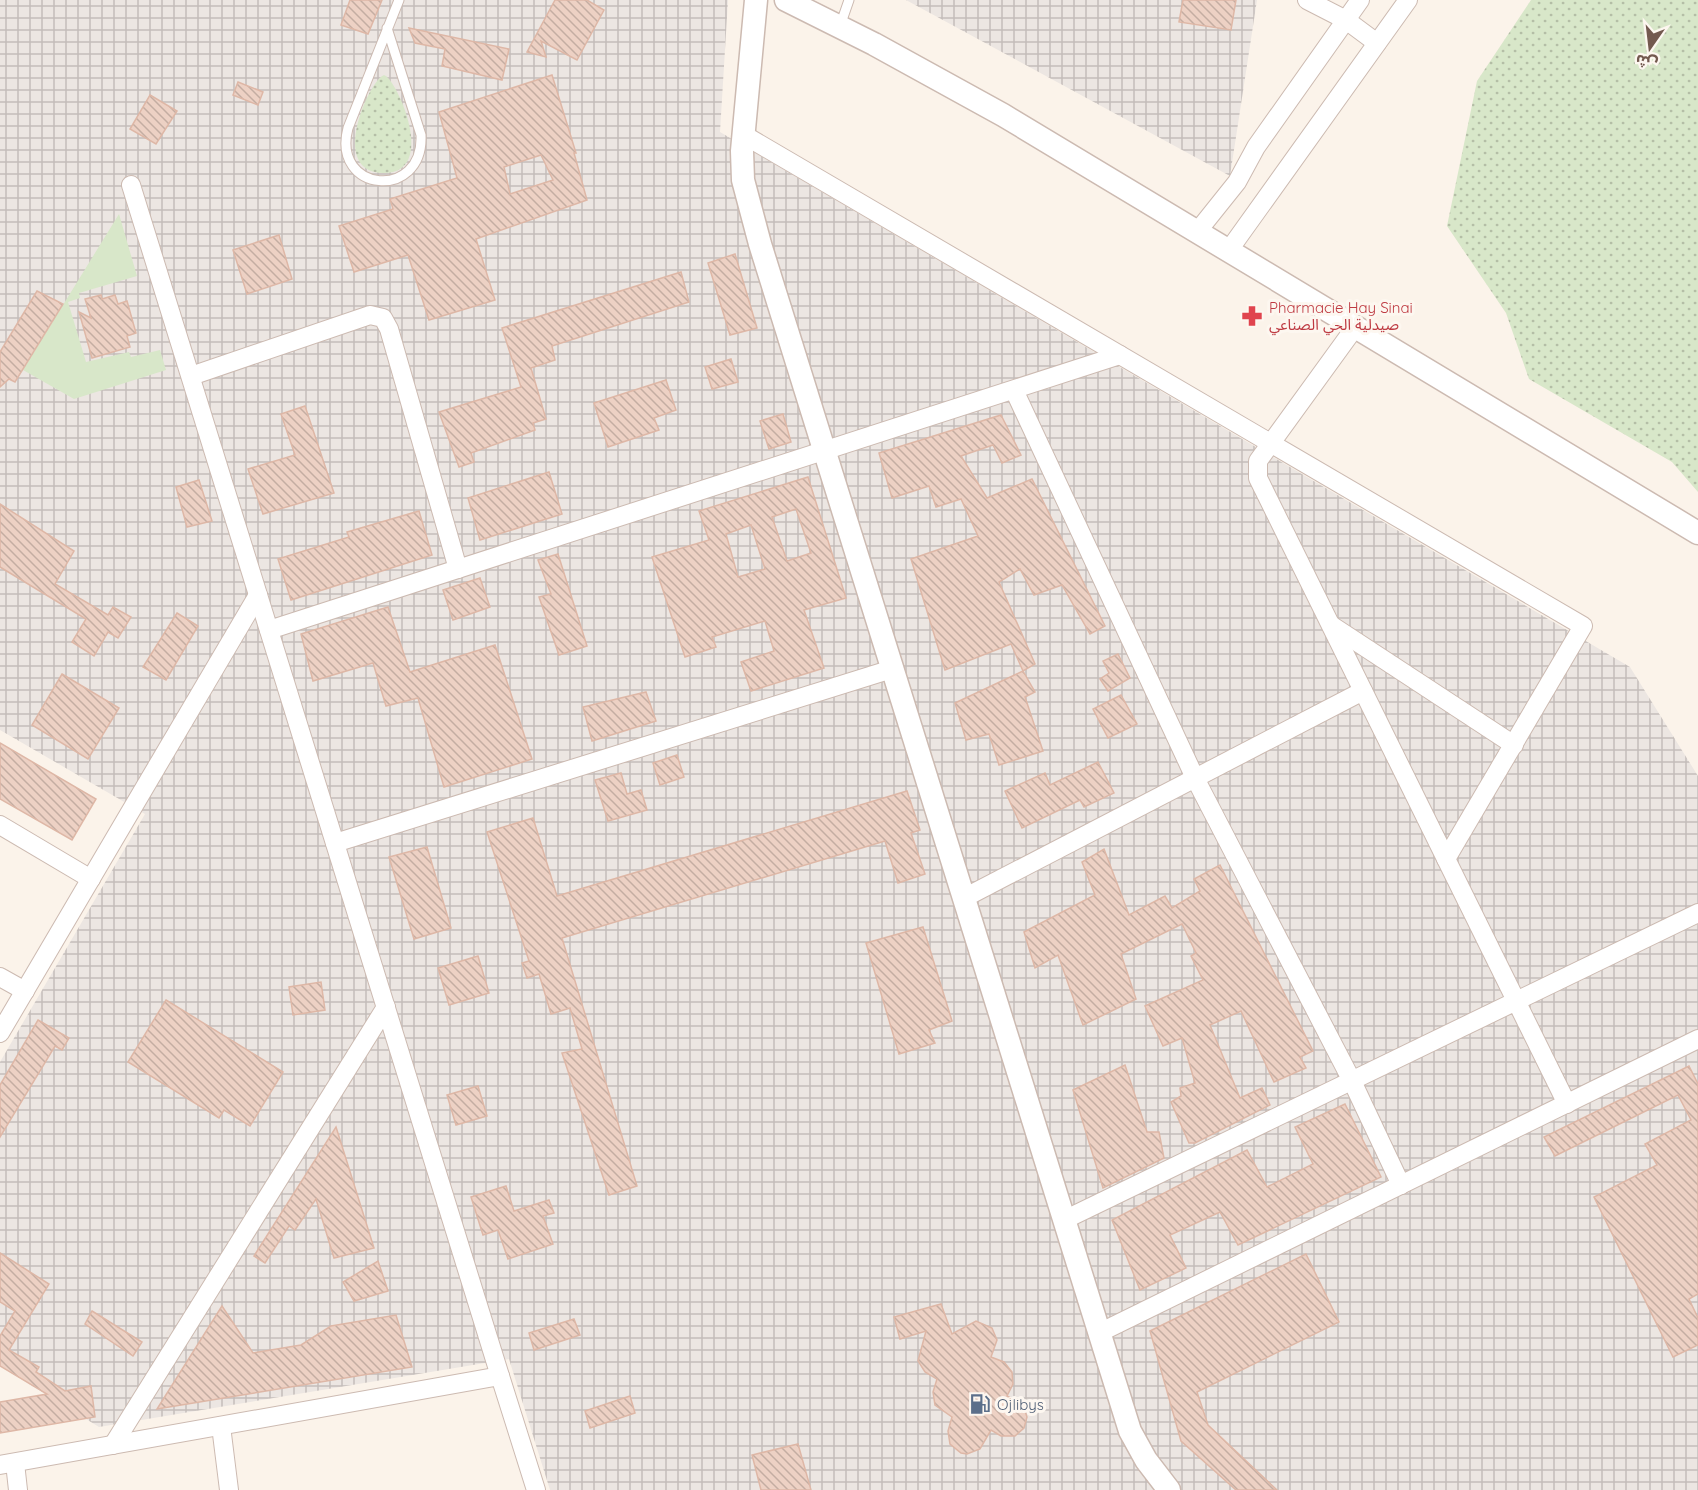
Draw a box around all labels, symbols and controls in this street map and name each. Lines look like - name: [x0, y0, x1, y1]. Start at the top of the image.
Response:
- north arrow: [1620, 18, 1680, 78]
- text: ش: [1633, 50, 1659, 75]
- place label: Pharmacie Hay Sinai صيدلية الحي الصناعي: [1269, 298, 1413, 336]
- pharmacy icon: Pharmacie Hay Sinai صيدلية الحي الصناعي: [1240, 304, 1264, 328]
- fuel station icon: Ojlibys: [968, 1392, 992, 1416]
- place label: Ojlibys: [997, 1395, 1044, 1414]

